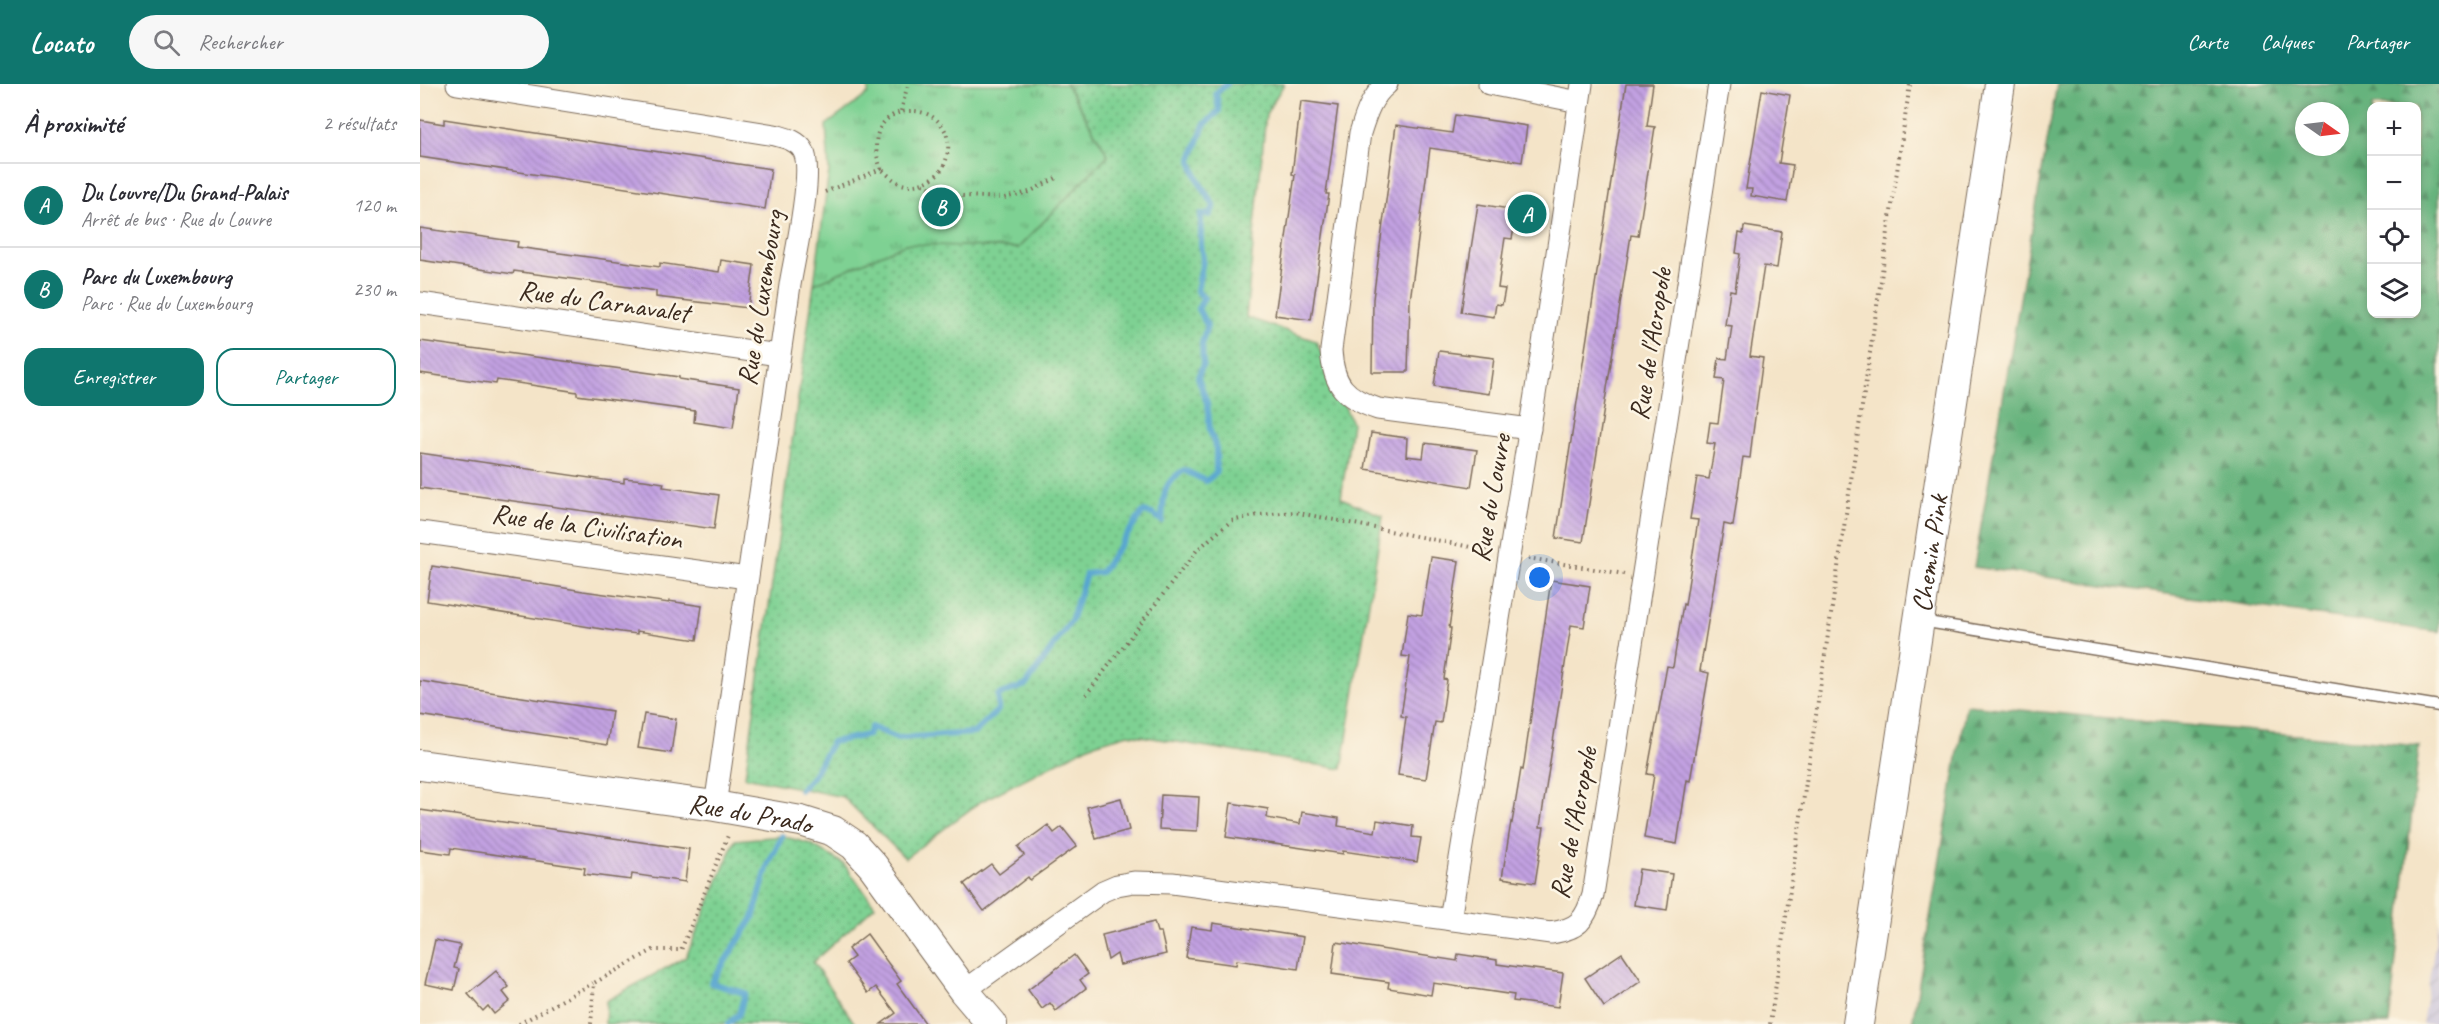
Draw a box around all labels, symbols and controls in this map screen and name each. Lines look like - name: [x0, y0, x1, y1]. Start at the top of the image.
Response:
- search box: [129, 15, 549, 69]
- text: Locato: [30, 25, 93, 60]
- icon: search: [150, 26, 183, 59]
- text: Rechercher: [198, 28, 283, 56]
- text: Carte: [2187, 29, 2228, 55]
- text: Calques: [2261, 29, 2313, 55]
- text: Partager: [2346, 29, 2409, 55]
- north arrow: [2295, 102, 2349, 156]
- map controls: [2367, 102, 2421, 318]
- button: +: [2367, 102, 2421, 156]
- text: À proximité: [24, 107, 123, 140]
- text: 2 résultats: [323, 111, 396, 136]
- button: −: [2367, 156, 2421, 210]
- text: Du Louvre/Du Grand-Palais: [81, 179, 287, 207]
- pin: B: [922, 184, 960, 230]
- pin: A: [1508, 192, 1546, 236]
- text: A: [38, 193, 49, 218]
- text: 120 m: [353, 193, 396, 218]
- street label: Rue du Luxembourg: [729, 206, 791, 388]
- text: Arrêt de bus · Rue du Louvre: [81, 207, 271, 232]
- button: locate: [2367, 210, 2421, 264]
- text: Parc du Luxembourg: [81, 263, 231, 291]
- street label: Rue de l'Acropole: [1621, 264, 1680, 423]
- button: layers: [2367, 264, 2421, 318]
- street label: Rue du Carnavalet: [517, 272, 695, 331]
- text: B: [38, 277, 49, 302]
- text: 230 m: [353, 277, 396, 302]
- text: Parc · Rue du Luxembourg: [81, 291, 252, 316]
- button: Enregistrer: [24, 348, 204, 406]
- button: Partager: [216, 348, 396, 406]
- street label: Rue du Louvre: [1462, 429, 1519, 565]
- street label: Chemin Pink: [1903, 491, 1955, 614]
- street label: Rue de la Civilisation: [490, 495, 686, 557]
- your location: [1525, 563, 1554, 592]
- street label: Rue de l'Acropole: [1541, 742, 1605, 902]
- street label: Rue du Prado: [687, 785, 820, 842]

